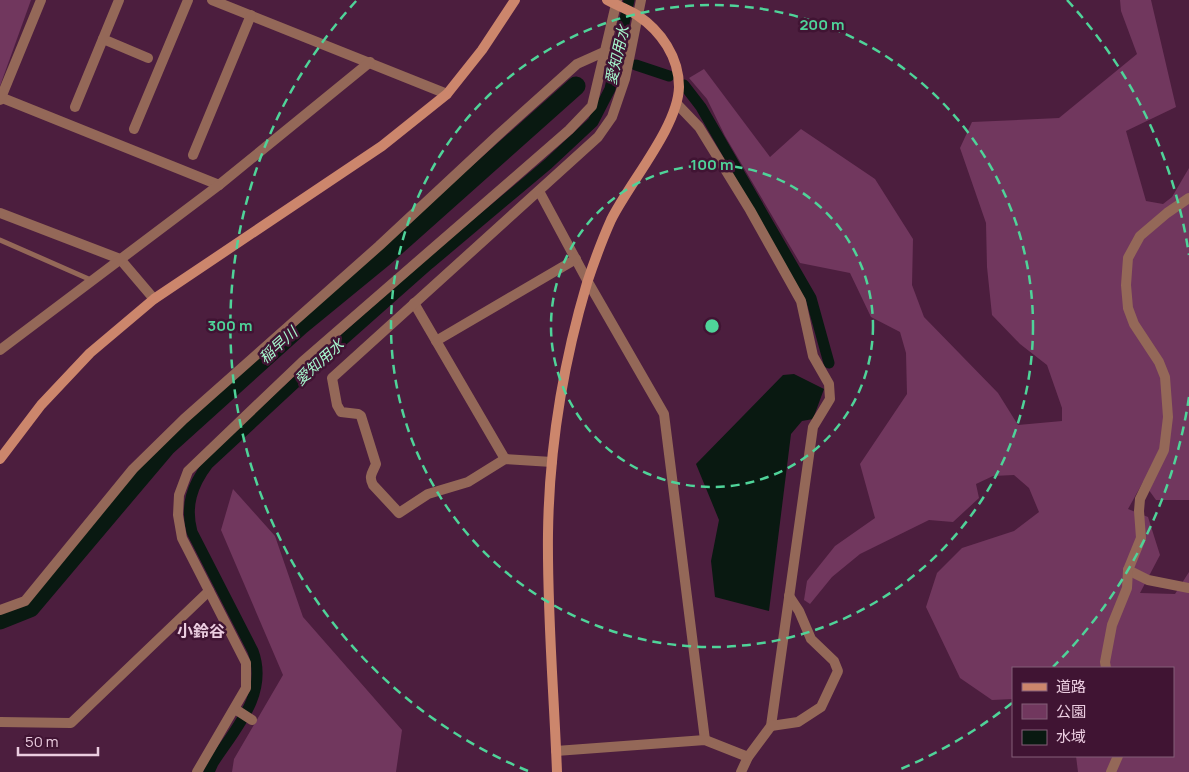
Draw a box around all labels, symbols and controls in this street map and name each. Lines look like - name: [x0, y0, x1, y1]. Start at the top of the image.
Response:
- text: 200 m: [799, 14, 845, 35]
- water label: 愛知用水: [600, 21, 634, 87]
- text: 100 m: [691, 154, 733, 175]
- text: 300 m: [208, 315, 252, 336]
- centre of rings: [703, 317, 721, 335]
- water label: 稲早川: [254, 321, 303, 368]
- water label: 愛知用水: [290, 333, 350, 390]
- district label: 小鈴谷: [177, 620, 225, 642]
- legend: [1012, 667, 1174, 757]
- text: 道路: [1056, 676, 1086, 697]
- text: 公園: [1056, 701, 1086, 722]
- scale bar: [18, 724, 98, 756]
- text: 水域: [1056, 726, 1086, 747]
- text: 50 m: [25, 731, 59, 752]

